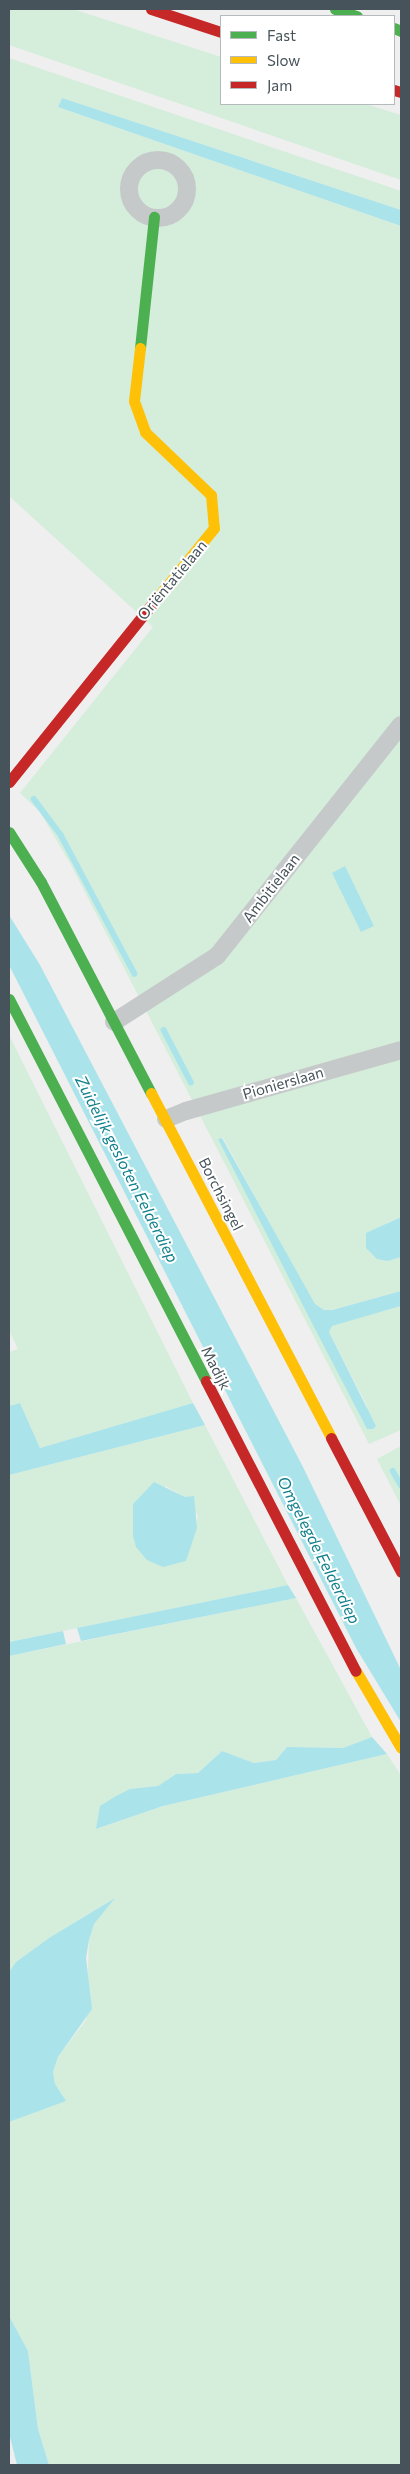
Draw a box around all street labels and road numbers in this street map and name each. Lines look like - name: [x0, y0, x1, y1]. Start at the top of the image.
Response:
- street label: Oriëntatielaan: [133, 536, 211, 624]
- street label: Ambitielaan: [239, 850, 303, 926]
- street label: Pionierslaan: [241, 1063, 325, 1103]
- street label: Borchsingel: [195, 1155, 247, 1233]
- street label: Madijk: [197, 1343, 235, 1393]

